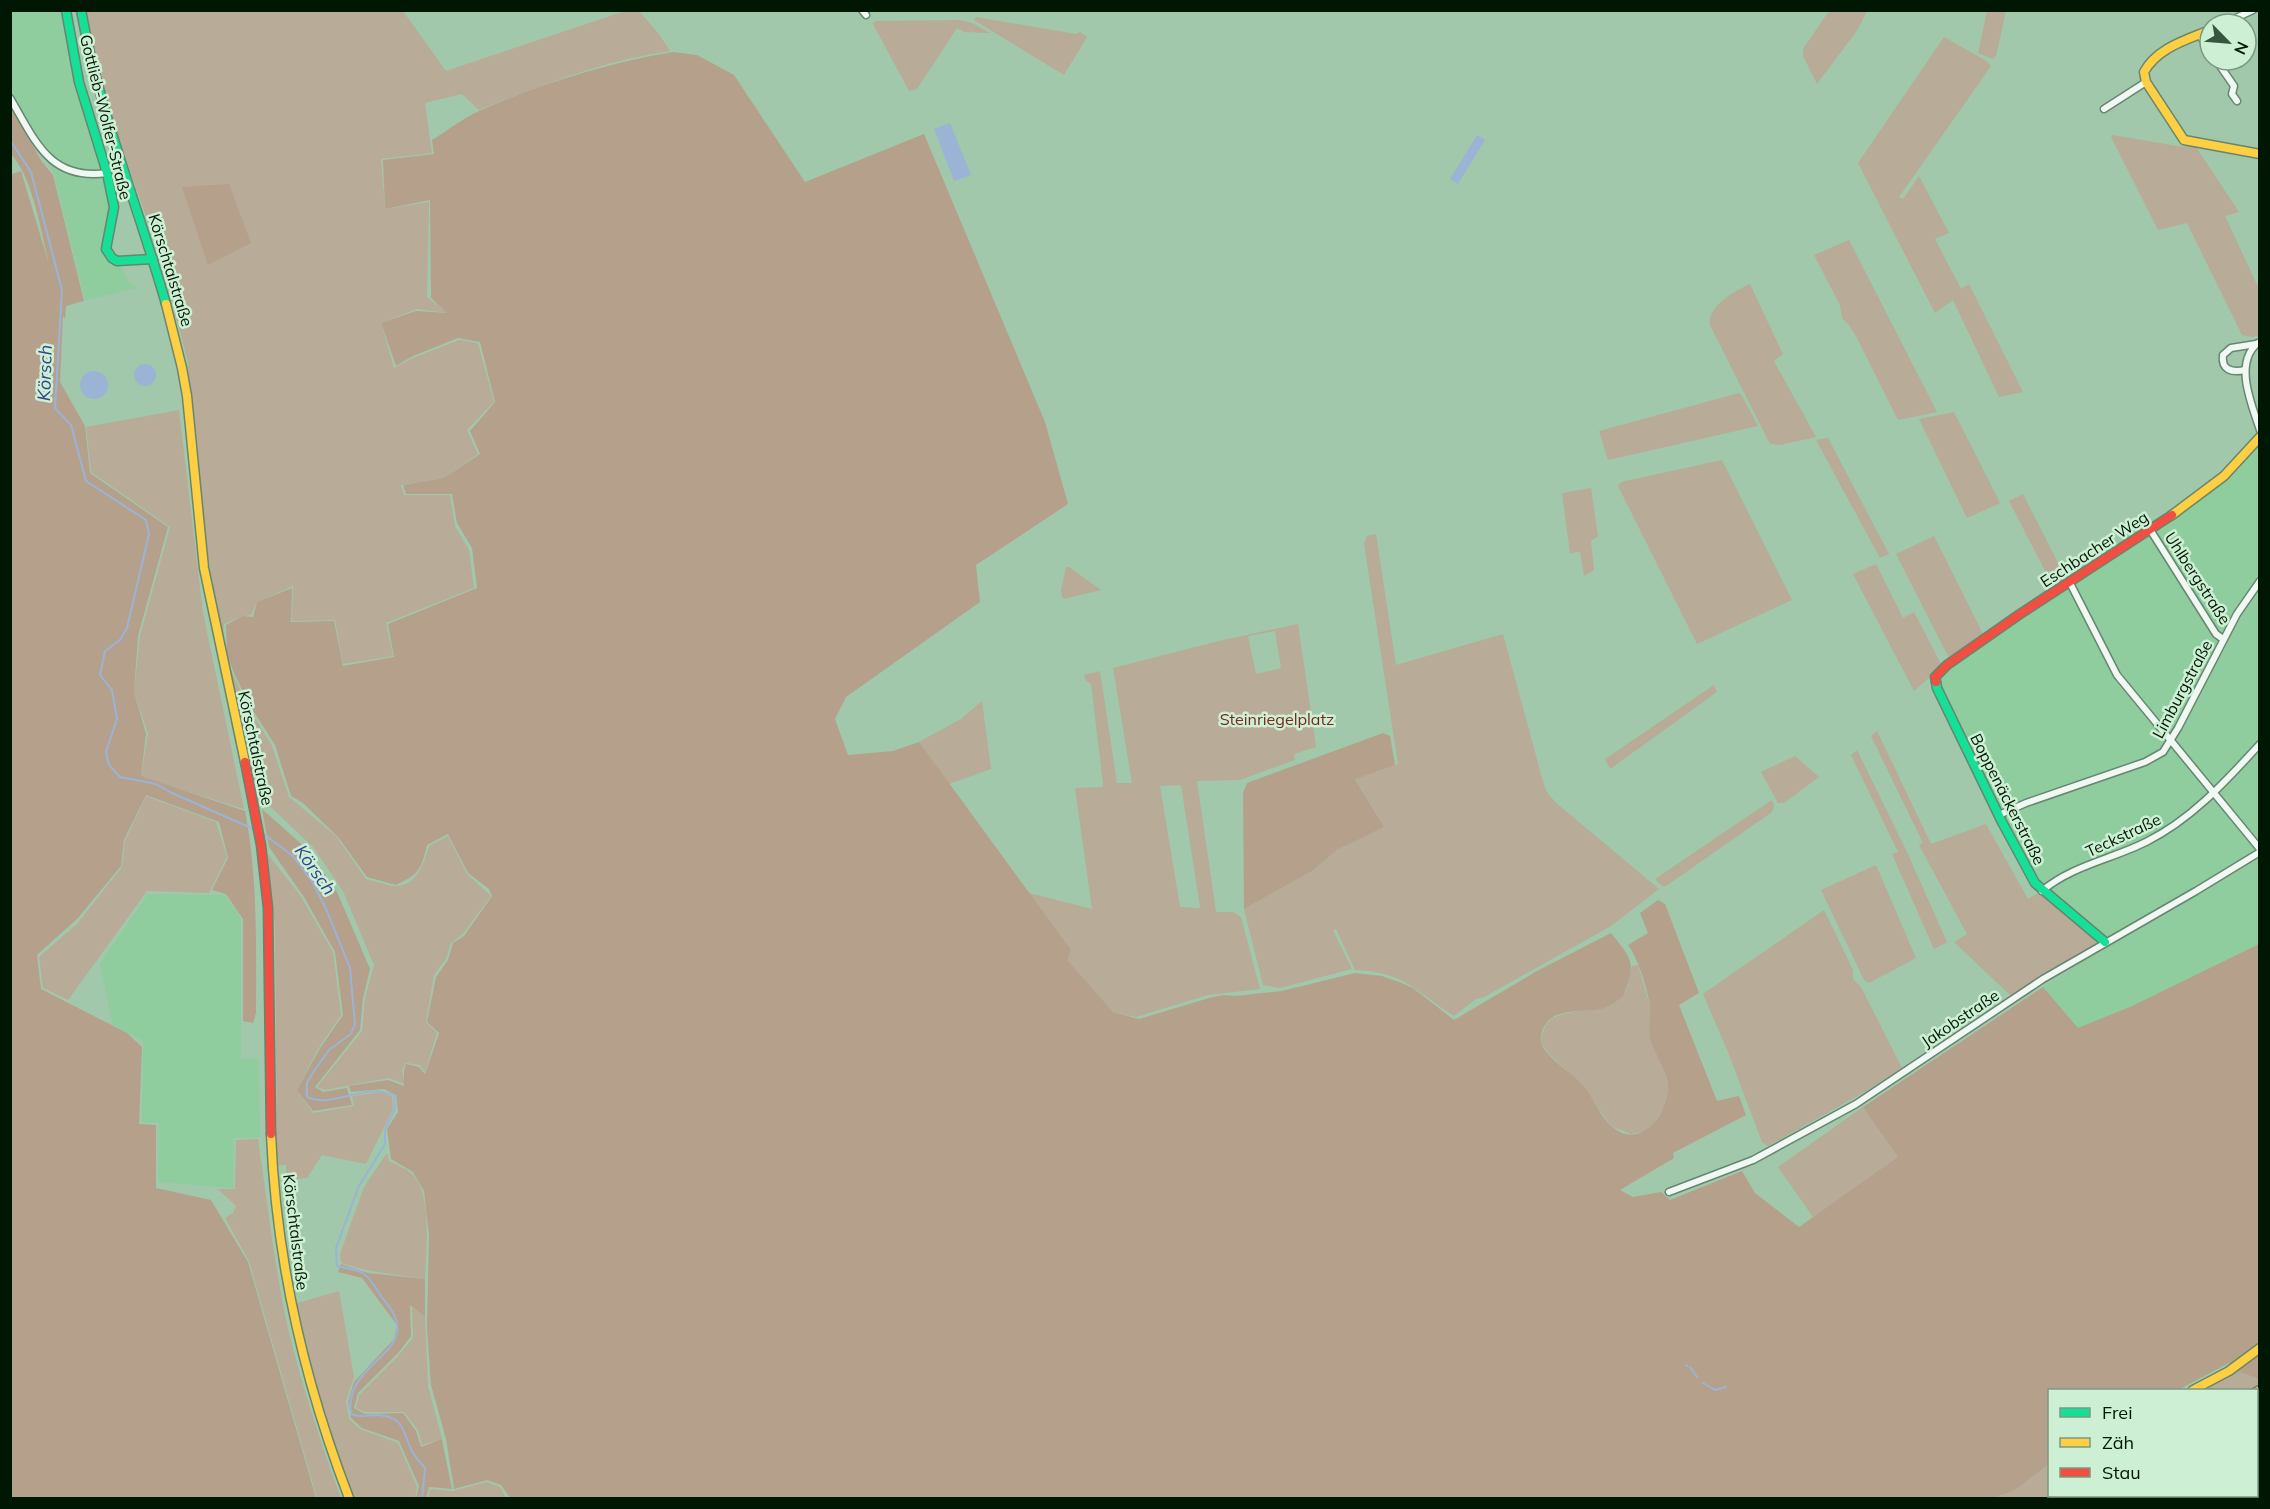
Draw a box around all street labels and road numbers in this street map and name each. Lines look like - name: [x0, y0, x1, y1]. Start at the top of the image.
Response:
- street label: Gottlieb-Wolfer-Straße: [76, 32, 136, 202]
- street label: Körschtalstraße: [144, 211, 198, 329]
- street label: Eschbacher Weg: [2036, 507, 2152, 591]
- street label: Uhlbergstraße: [2161, 528, 2235, 628]
- street label: Limburgstraße: [2148, 636, 2216, 742]
- street label: Körschtalstraße: [234, 689, 278, 807]
- street label: Boppenäckerstraße: [1966, 730, 2050, 868]
- street label: Teckstraße: [2082, 809, 2164, 861]
- street label: Jakobstraße: [1917, 985, 2003, 1051]
- street label: Körschtalstraße: [279, 1173, 313, 1291]

